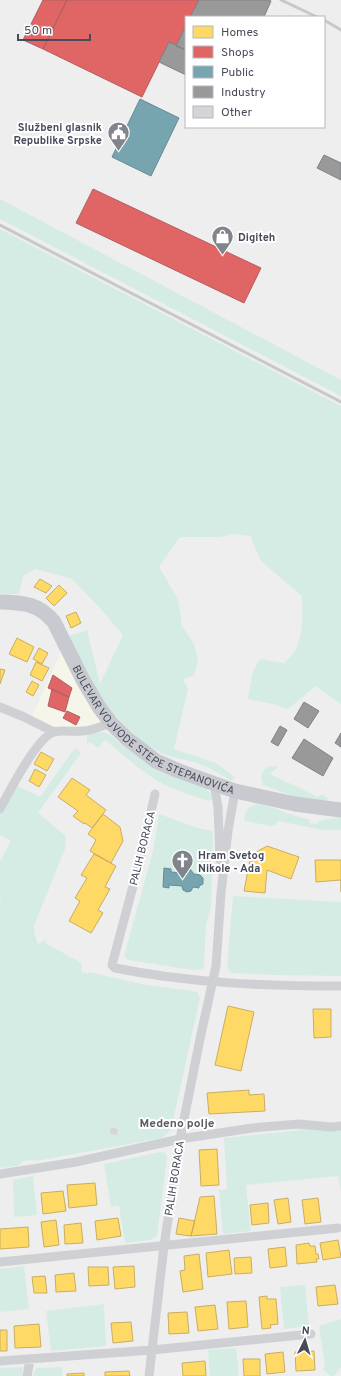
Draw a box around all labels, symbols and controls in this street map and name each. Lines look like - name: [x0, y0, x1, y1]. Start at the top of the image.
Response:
- scale bar: [18, 16, 90, 42]
- legend: [185, 16, 325, 128]
- text: 50 m: [24, 23, 52, 39]
- text: Homes: [221, 25, 258, 41]
- text: Shops: [221, 45, 254, 61]
- text: Public: [221, 65, 254, 81]
- text: Industry: [221, 85, 266, 101]
- text: Other: [221, 105, 253, 121]
- public building icon: Službeni glasnik Republike Srpske: [105, 120, 131, 153]
- place label: Službeni glasnik Republike Srpske: [13, 121, 102, 148]
- shop icon: Digiteh: [210, 224, 236, 257]
- place label: Digiteh: [238, 231, 275, 245]
- street label: BULEVAR VOJVODE STEPE STEPANOVIĆA: [69, 663, 236, 798]
- street label: PALIH BORACA: [127, 810, 159, 887]
- church icon: Hram Svetog Nikole - Ada: [170, 848, 196, 881]
- place label: Hram Svetog Nikole - Ada: [198, 849, 264, 876]
- district label: Medeno polje: [140, 1116, 215, 1132]
- street label: PALIH BORACA: [162, 1139, 188, 1217]
- north arrow: [285, 1320, 325, 1360]
- text: N: [301, 1324, 310, 1338]

